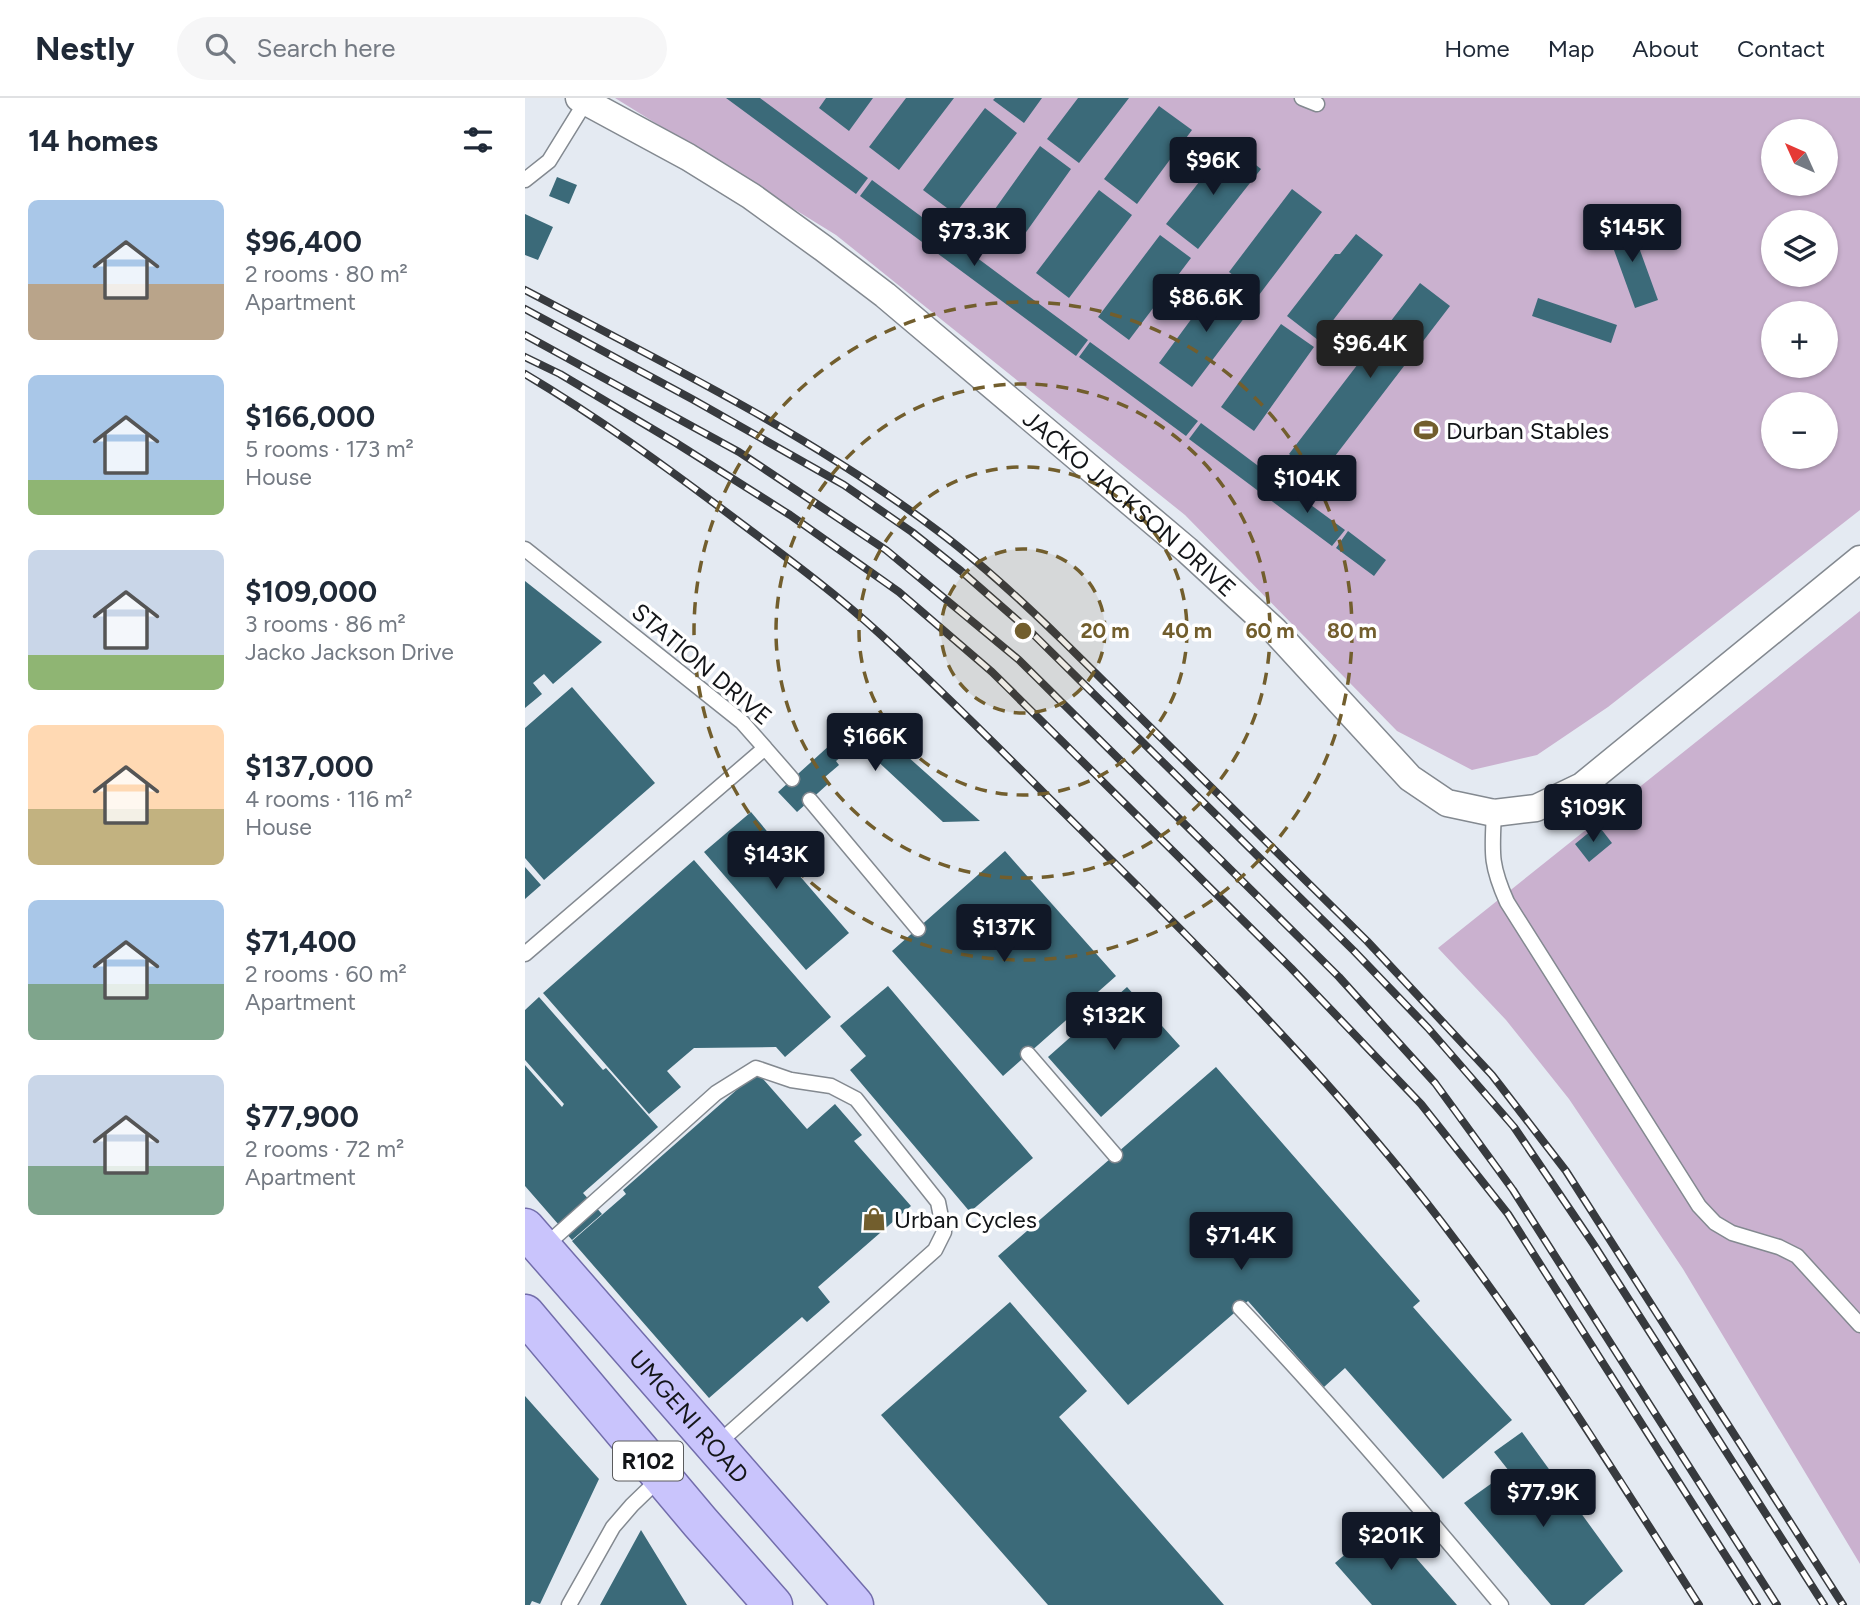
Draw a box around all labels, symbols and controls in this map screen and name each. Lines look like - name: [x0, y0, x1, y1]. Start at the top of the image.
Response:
- search box: [177, 17, 667, 80]
- text: Nestly: [35, 29, 135, 68]
- icon: search: [201, 29, 239, 67]
- text: Search here: [257, 32, 395, 64]
- text: Home: [1444, 34, 1510, 63]
- text: Map: [1548, 34, 1594, 63]
- text: About: [1632, 34, 1699, 63]
- text: Contact: [1737, 34, 1825, 63]
- north arrow: [1761, 119, 1837, 196]
- map controls: [1761, 119, 1838, 469]
- icon: filters: [459, 121, 497, 159]
- text: 14 homes: [28, 122, 158, 159]
- pin: $96K: [1172, 138, 1254, 197]
- text: $96K: [1186, 146, 1240, 174]
- pin: $145K: [1583, 204, 1681, 264]
- pin: $73.3K: [917, 208, 1031, 268]
- button: layers: [1761, 210, 1838, 287]
- text: $145K: [1599, 213, 1665, 241]
- text: $73.3K: [938, 217, 1010, 245]
- text: $96,400: [245, 223, 362, 260]
- icon: home: [84, 228, 168, 312]
- text: 2 rooms · 80 m²: [245, 260, 408, 288]
- pin: $86.6K: [1149, 274, 1263, 334]
- text: $86.6K: [1169, 283, 1243, 311]
- text: Apartment: [245, 288, 356, 316]
- button: +: [1761, 301, 1838, 378]
- pin: $96.4K: [1313, 320, 1427, 380]
- text: $96.4K: [1332, 329, 1408, 357]
- button: −: [1761, 392, 1838, 469]
- text: $166,000: [245, 398, 375, 435]
- icon: home: [84, 403, 168, 487]
- street label: JACKO JACKSON DRIVE: [1017, 404, 1242, 603]
- sports icon: Durban Stables: [1412, 416, 1440, 444]
- place label: Durban Stables: [1446, 416, 1609, 445]
- text: 5 rooms · 173 m²: [245, 435, 414, 463]
- pin: $104K: [1258, 456, 1356, 515]
- text: House: [245, 463, 312, 491]
- text: $104K: [1273, 464, 1341, 492]
- text: $109,000: [245, 573, 377, 610]
- icon: home: [84, 578, 168, 662]
- street label: STATION DRIVE: [626, 597, 778, 731]
- text: 3 rooms · 86 m²: [245, 610, 406, 638]
- text: 20 m: [1080, 618, 1130, 643]
- text: 40 m: [1162, 618, 1212, 643]
- text: 60 m: [1245, 618, 1295, 643]
- text: 80 m: [1327, 618, 1377, 643]
- centre of rings: [1011, 619, 1035, 643]
- text: Jacko Jackson Drive: [245, 638, 454, 666]
- pin: $166K: [826, 714, 924, 773]
- text: $166K: [843, 722, 907, 750]
- text: $137,000: [245, 748, 374, 785]
- icon: home: [84, 753, 168, 837]
- pin: $109K: [1544, 784, 1642, 844]
- text: 4 rooms · 116 m²: [245, 785, 413, 813]
- text: $109K: [1560, 793, 1626, 821]
- text: House: [245, 813, 312, 841]
- pin: $143K: [727, 832, 825, 891]
- text: $143K: [743, 840, 809, 868]
- pin: $137K: [955, 904, 1053, 964]
- text: $137K: [972, 913, 1036, 941]
- text: $71,400: [245, 923, 357, 960]
- icon: home: [84, 928, 168, 1012]
- text: 2 rooms · 60 m²: [245, 960, 407, 988]
- text: Apartment: [245, 988, 356, 1016]
- pin: $132K: [1065, 992, 1163, 1052]
- text: $132K: [1082, 1001, 1146, 1029]
- text: $77,900: [245, 1098, 359, 1135]
- icon: home: [84, 1103, 168, 1187]
- text: 2 rooms · 72 m²: [245, 1135, 404, 1163]
- text: Apartment: [245, 1163, 356, 1191]
- shop icon: Urban Cycles: [860, 1205, 888, 1233]
- place label: Urban Cycles: [894, 1205, 1037, 1234]
- pin: $71.4K: [1184, 1212, 1298, 1272]
- text: $71.4K: [1206, 1221, 1276, 1249]
- street label: UMGENI ROAD: [623, 1344, 755, 1489]
- road number: R102: [613, 1442, 683, 1480]
- pin: $77.9K: [1486, 1470, 1600, 1529]
- text: $77.9K: [1507, 1478, 1579, 1506]
- pin: $201K: [1342, 1512, 1440, 1572]
- text: $201K: [1358, 1521, 1424, 1549]

